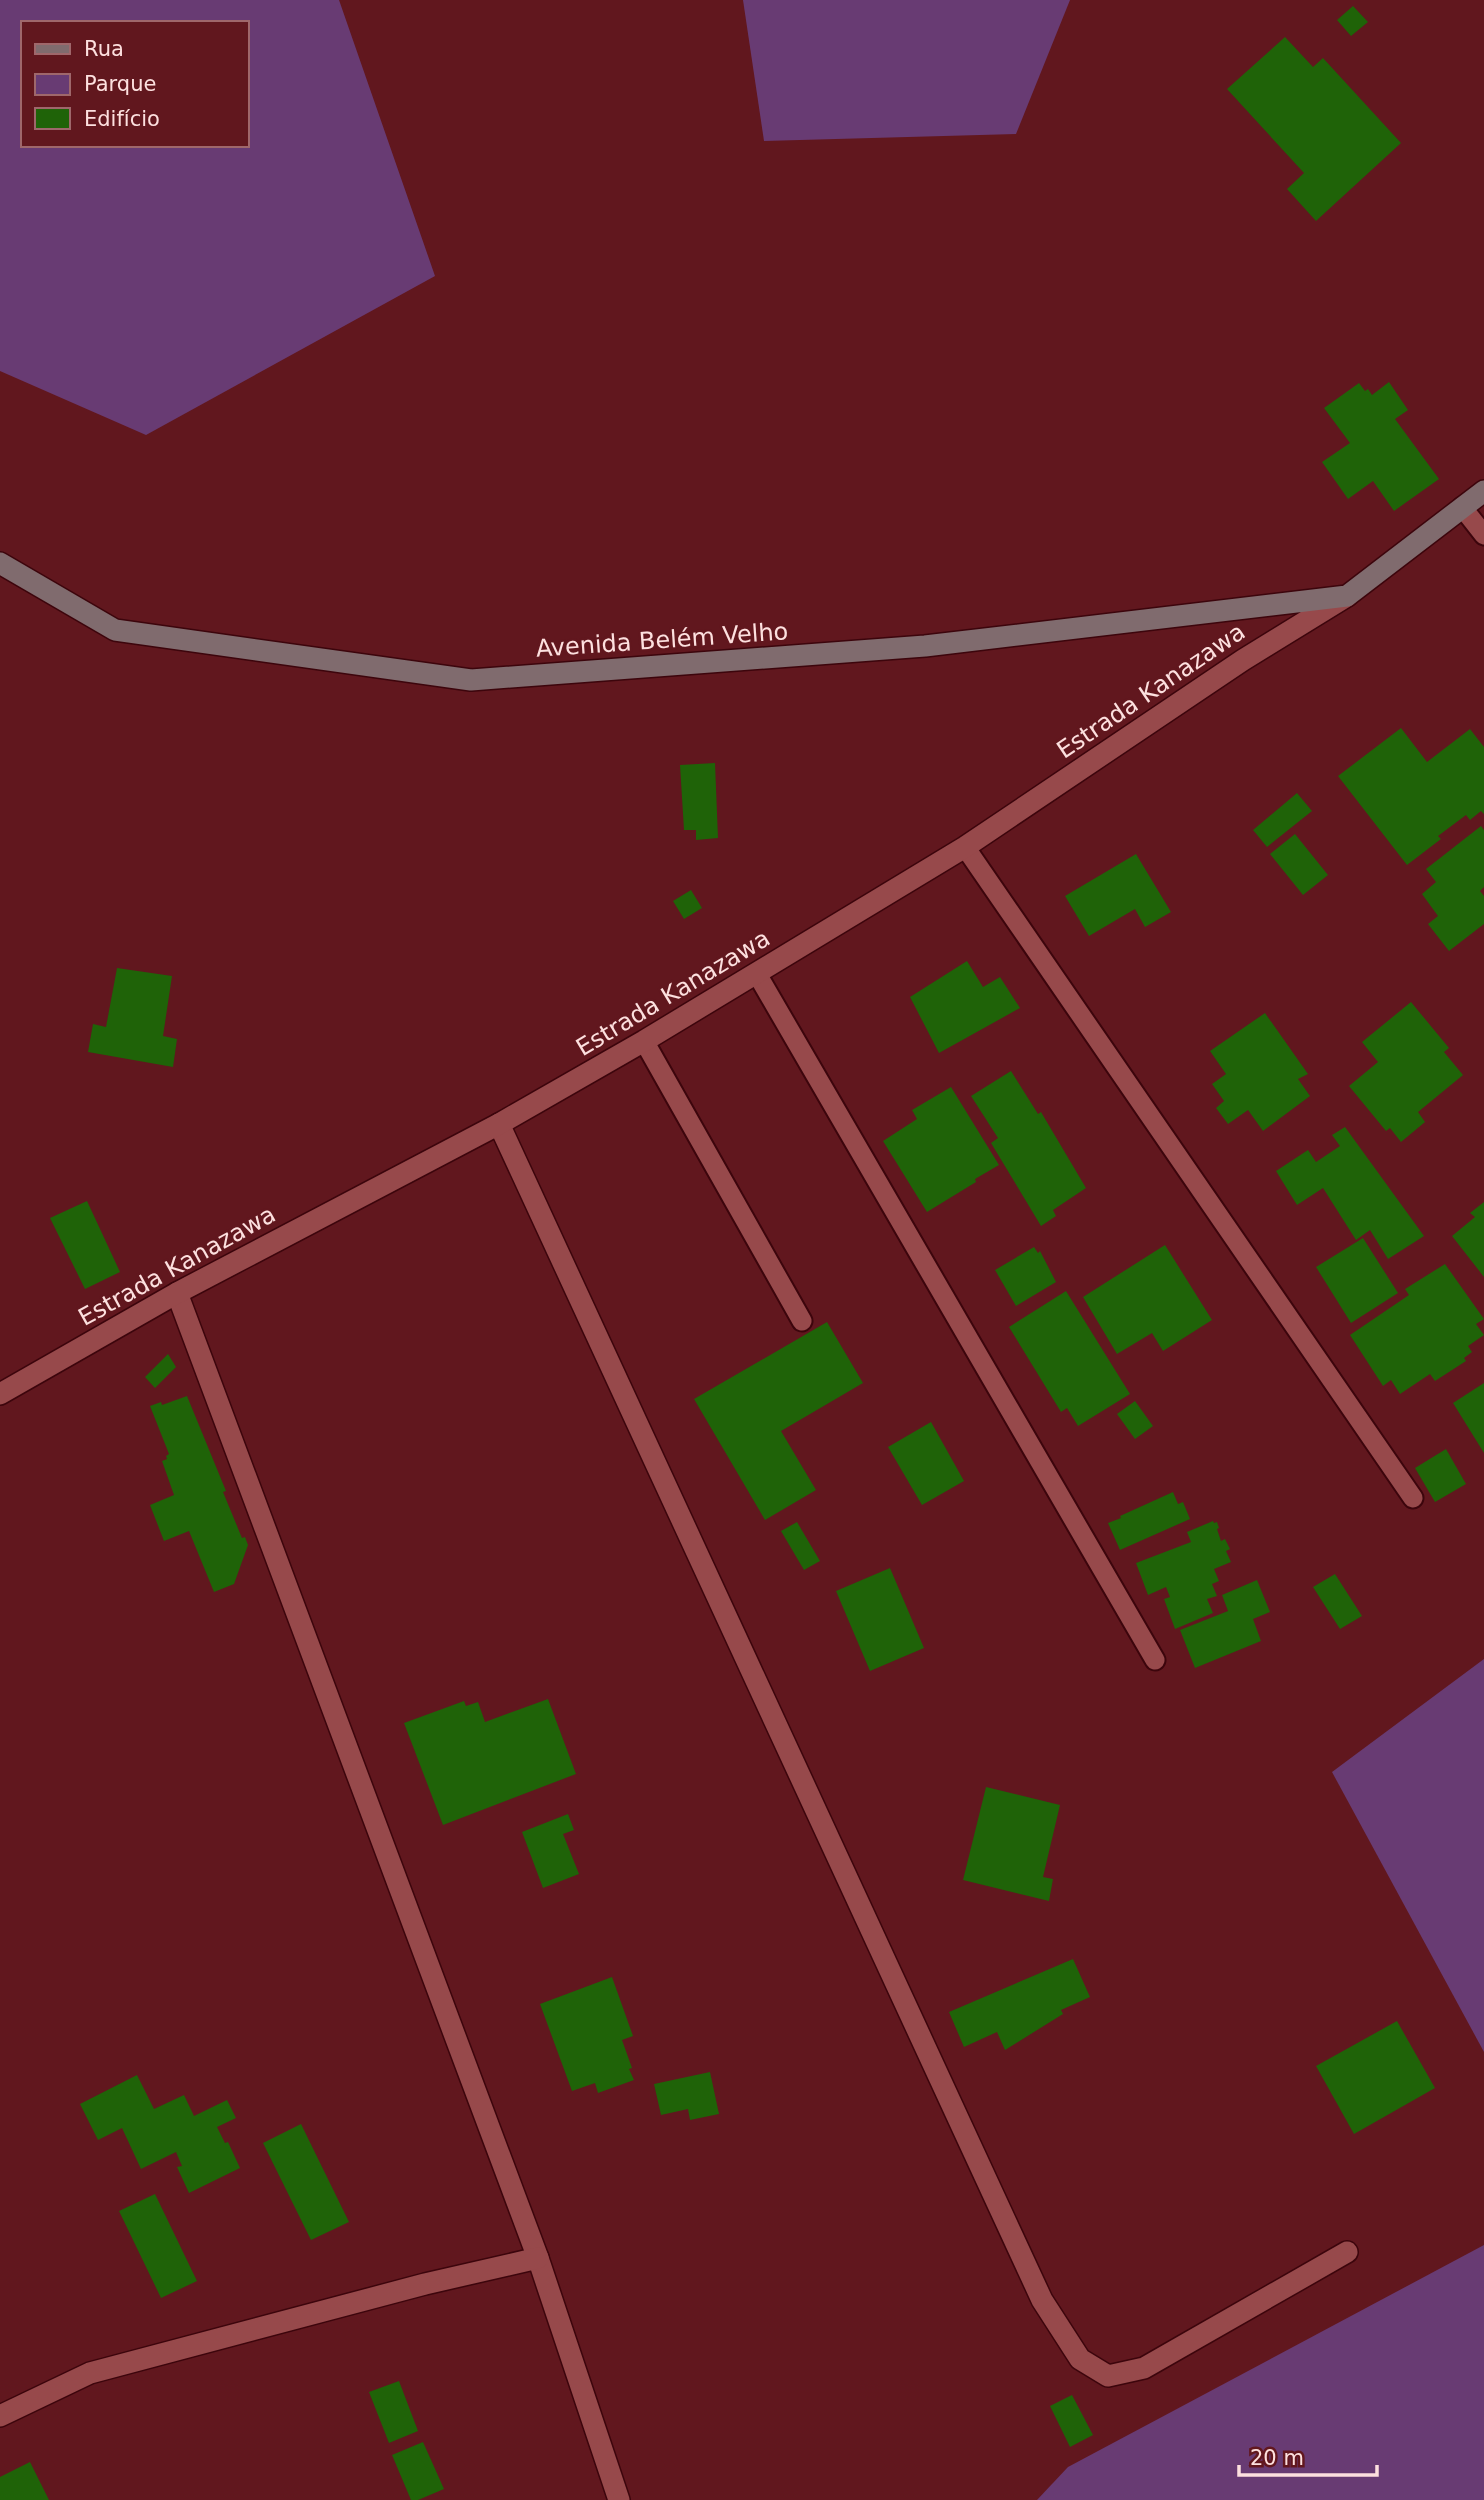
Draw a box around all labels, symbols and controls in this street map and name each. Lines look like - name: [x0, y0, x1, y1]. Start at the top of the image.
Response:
- legend: [21, 21, 248, 147]
- text: Rua: [84, 37, 124, 61]
- text: Parque: [84, 72, 156, 96]
- text: Edifício: [84, 107, 160, 131]
- street label: Avenida Belém Velho: [535, 617, 789, 663]
- street label: Estrada Kanazawa: [1052, 618, 1250, 764]
- street label: Estrada Kanazawa: [571, 924, 775, 1062]
- street label: Estrada Kanazawa: [74, 1200, 280, 1332]
- scale bar: [1239, 2434, 1377, 2478]
- text: 20 m: [1250, 2446, 1304, 2470]

